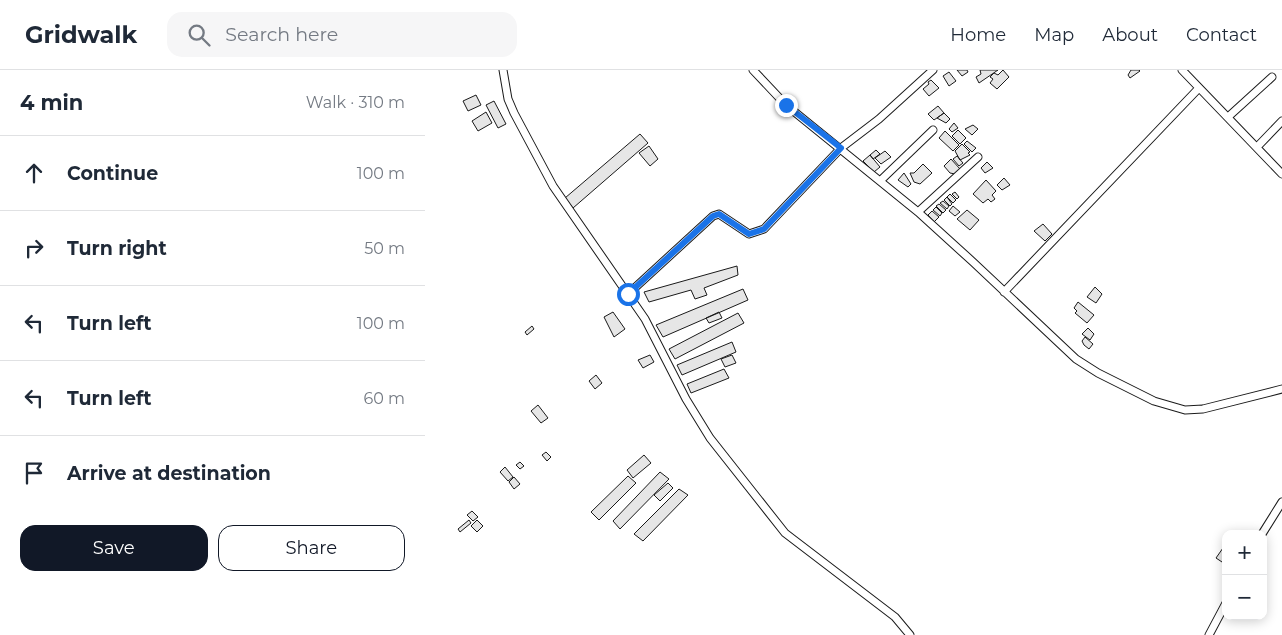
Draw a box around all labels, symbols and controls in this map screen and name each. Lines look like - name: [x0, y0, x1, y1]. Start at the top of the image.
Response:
- search box: [167, 12, 517, 57]
- text: Gridwalk: [25, 20, 137, 49]
- icon: search: [185, 21, 213, 49]
- text: Search here: [225, 23, 338, 46]
- text: Home: [950, 24, 1006, 46]
- text: Map: [1034, 24, 1074, 46]
- text: About: [1102, 24, 1158, 46]
- text: Contact: [1186, 24, 1257, 46]
- text: 4 min: [20, 90, 83, 115]
- text: Walk · 310 m: [306, 93, 405, 112]
- route end: [775, 94, 798, 117]
- icon: ahead: [20, 159, 48, 187]
- text: Continue: [67, 162, 158, 185]
- text: 100 m: [357, 164, 405, 183]
- icon: right: [20, 234, 48, 262]
- text: Turn right: [67, 237, 167, 260]
- text: 50 m: [364, 239, 405, 258]
- route start: [617, 283, 640, 306]
- icon: left: [20, 309, 48, 337]
- text: Turn left: [67, 312, 152, 335]
- text: 100 m: [357, 314, 405, 333]
- icon: left: [20, 384, 48, 412]
- text: Turn left: [67, 387, 152, 410]
- text: 60 m: [363, 389, 405, 408]
- icon: arrive: [20, 459, 48, 487]
- text: Arrive at destination: [67, 462, 271, 485]
- button: Save: [20, 525, 208, 571]
- button: Share: [218, 525, 405, 571]
- map controls: [1222, 530, 1267, 620]
- button: +: [1222, 530, 1267, 575]
- button: −: [1222, 575, 1267, 620]

